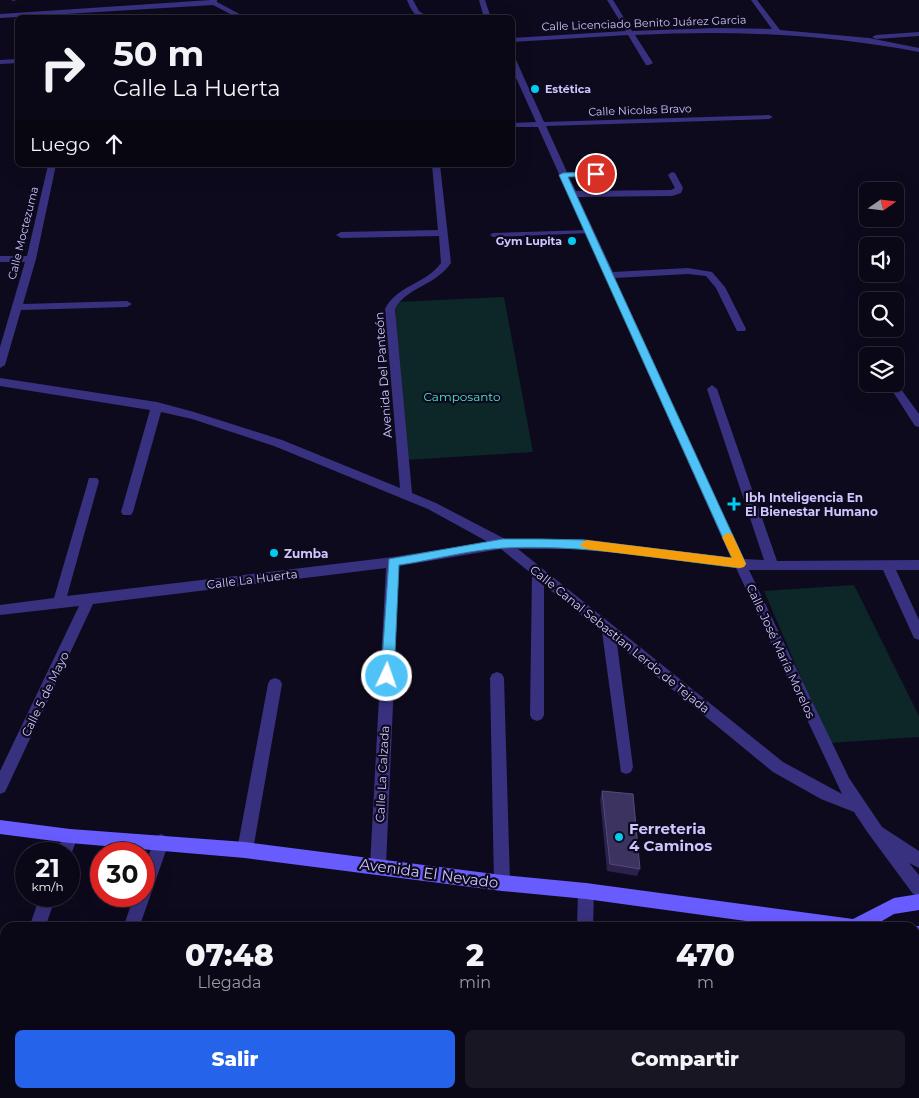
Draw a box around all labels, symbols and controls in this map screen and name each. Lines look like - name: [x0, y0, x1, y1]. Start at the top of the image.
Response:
- street label: Calle Licenciado Benito Juárez Garcia: [541, 12, 747, 34]
- text: 50 m: [113, 32, 204, 75]
- icon: right: [30, 35, 95, 100]
- text: Calle La Huerta: [113, 75, 281, 102]
- place label: Estética: [545, 82, 591, 96]
- marker: Estética: [529, 83, 541, 95]
- street label: Calle Nicolas Bravo: [588, 101, 692, 119]
- icon: ahead: [100, 130, 128, 158]
- text: Luego: [30, 133, 90, 156]
- pin: [575, 153, 617, 195]
- icon: arrive: [582, 160, 610, 188]
- north arrow: [859, 182, 904, 228]
- map controls: [859, 182, 904, 392]
- street label: Calle Moctezuma: [5, 185, 41, 281]
- place label: Gym Lupita: [496, 234, 562, 248]
- marker: Gym Lupita: [566, 235, 578, 247]
- button: sound: [859, 237, 904, 282]
- button: search: [859, 292, 904, 337]
- street label: Avenida Del Panteón: [371, 311, 395, 439]
- button: layers: [859, 347, 904, 392]
- park label: Camposanto: [423, 389, 501, 404]
- place label: Ibh Inteligencia En El Bienestar Humano: [745, 490, 878, 519]
- marker: Ibh Inteligencia En El Bienestar Humano: [727, 497, 741, 511]
- place label: Zumba: [284, 546, 328, 561]
- marker: Zumba: [268, 547, 280, 559]
- street label: Calle Canal Sebastian Lerdo de Tejada: [527, 562, 713, 716]
- street label: Calle La Huerta: [206, 566, 298, 592]
- street label: Calle José María Morelos: [743, 582, 819, 721]
- street label: Calle 5 de Mayo: [18, 649, 72, 739]
- position arrow: [360, 649, 412, 701]
- street label: Calle La Calzada: [372, 725, 392, 823]
- place label: Ferreteria 4 Caminos: [629, 819, 712, 855]
- marker: Ferreteria 4 Caminos: [613, 831, 625, 843]
- speed limit sign: 30: [90, 842, 155, 907]
- text: 21: [35, 853, 60, 883]
- street label: Avenida El Nevado: [358, 854, 500, 892]
- text: km/h: [31, 879, 64, 894]
- text: 07:48: [185, 937, 274, 974]
- text: 2: [466, 937, 484, 974]
- text: 470: [676, 937, 735, 974]
- text: Llegada: [197, 973, 262, 992]
- text: min: [459, 973, 491, 992]
- text: m: [697, 973, 714, 992]
- button: Salir: [15, 1030, 455, 1088]
- button: Compartir: [465, 1030, 905, 1088]

